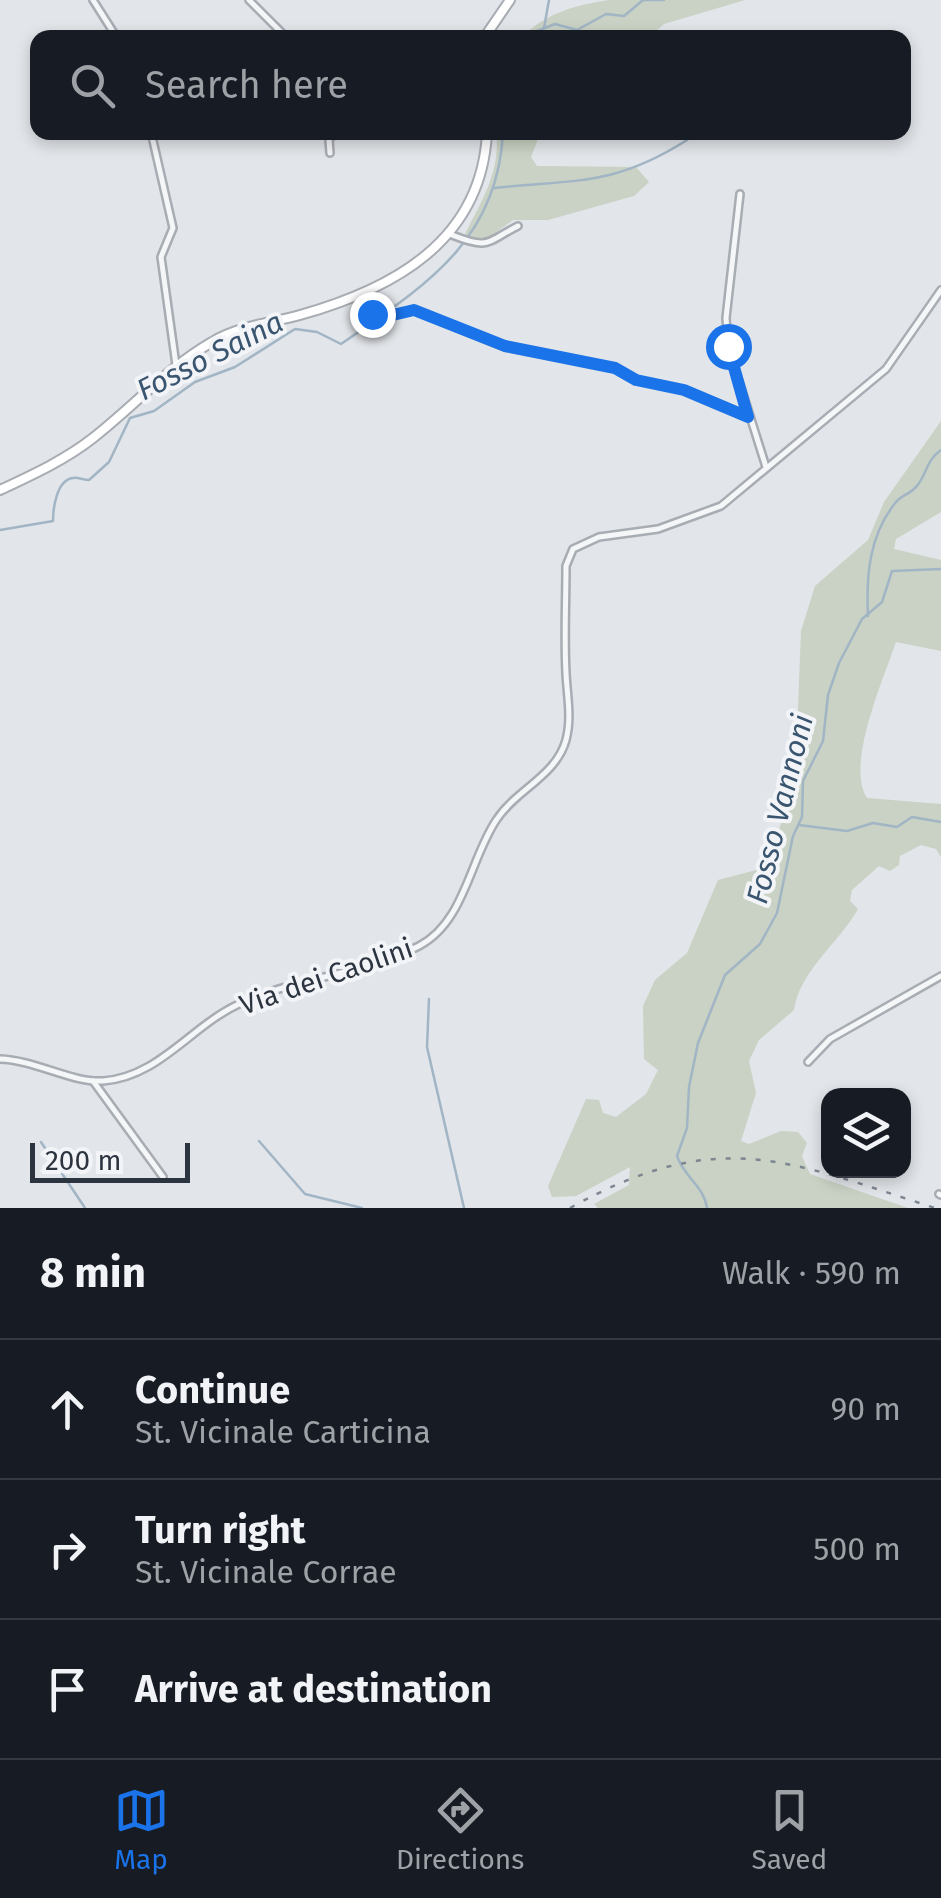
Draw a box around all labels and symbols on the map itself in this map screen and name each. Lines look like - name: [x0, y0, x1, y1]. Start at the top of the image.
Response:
- route end: [350, 292, 396, 338]
- water label: Fosso Saina: [131, 304, 289, 408]
- route start: [706, 324, 752, 370]
- water label: Fosso Vannoni: [739, 710, 821, 907]
- street label: Via dei Caolini: [235, 931, 417, 1022]
- scale bar: [30, 1138, 190, 1182]

